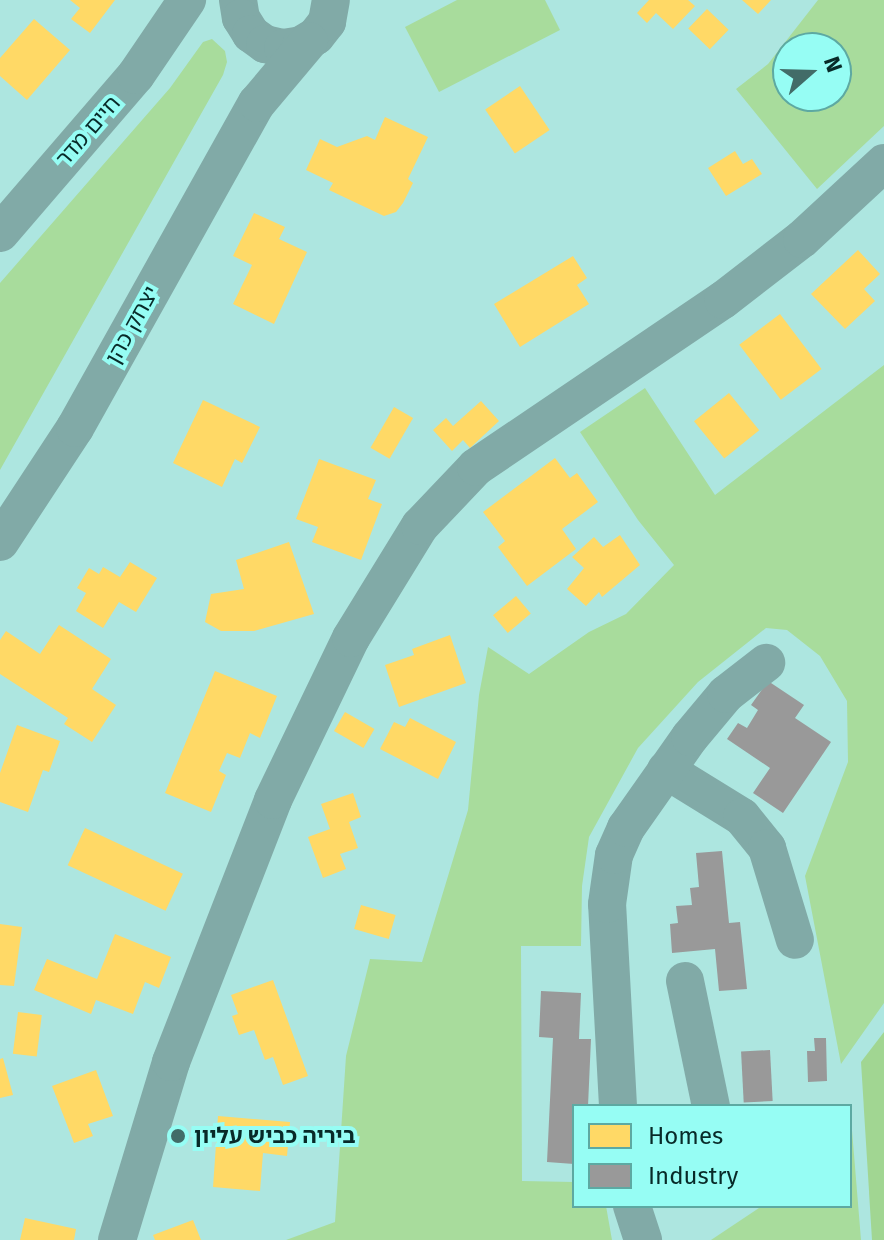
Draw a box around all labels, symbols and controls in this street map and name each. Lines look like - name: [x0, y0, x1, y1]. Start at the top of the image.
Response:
- north arrow: [772, 32, 852, 112]
- text: N: [818, 53, 848, 76]
- street label: חיים מדר: [50, 90, 126, 172]
- street label: יצחק כהן: [100, 281, 164, 369]
- legend: [572, 1104, 852, 1208]
- text: Homes: [648, 1122, 723, 1150]
- place label: ביריה כביש עליון: [194, 1123, 356, 1149]
- marker: ביריה כביש עליון: [169, 1127, 187, 1145]
- text: Industry: [648, 1162, 738, 1190]

